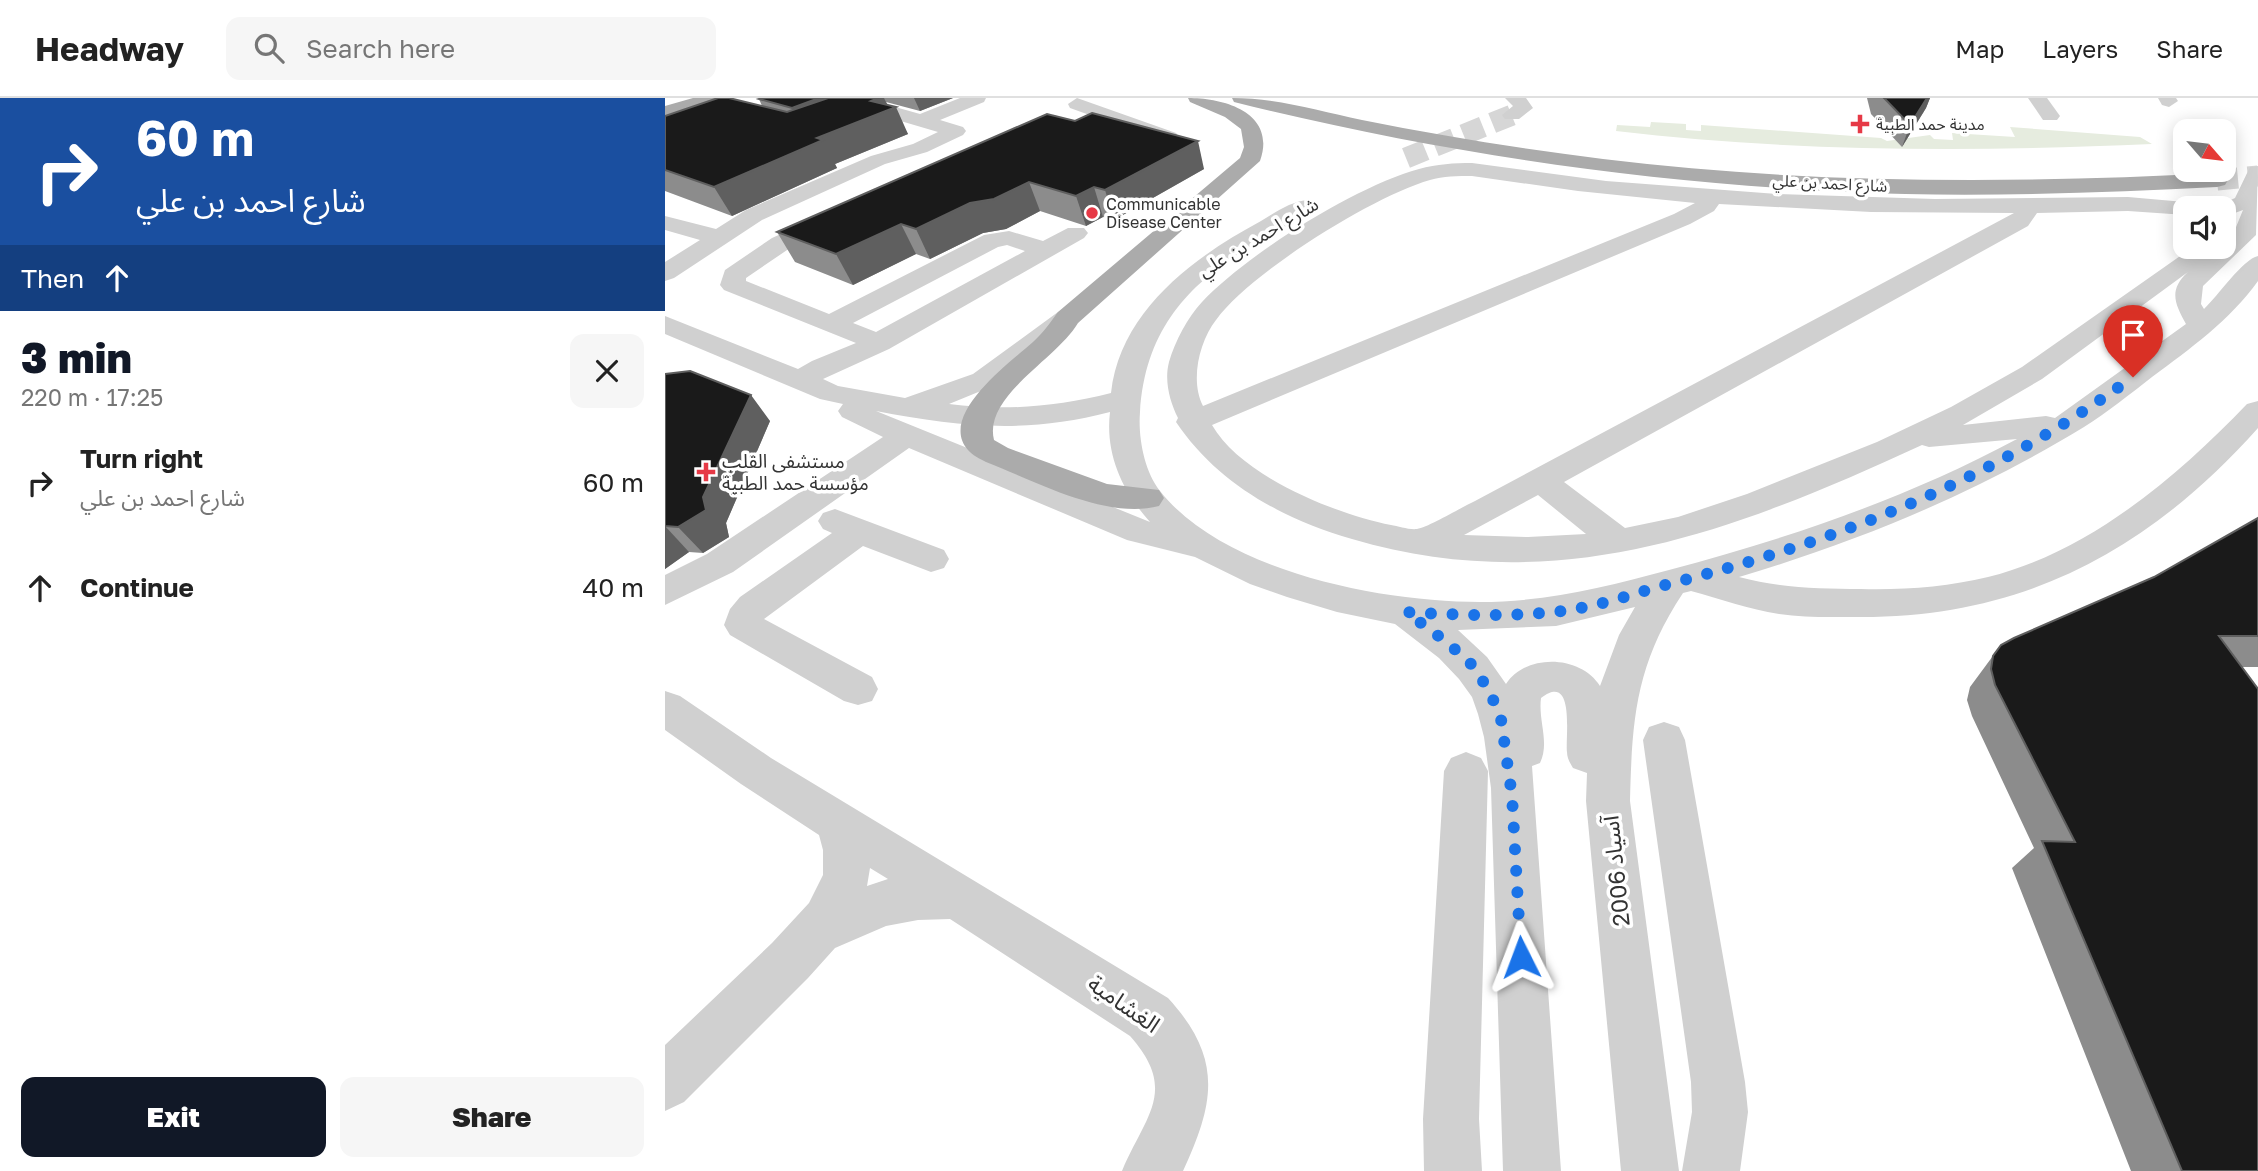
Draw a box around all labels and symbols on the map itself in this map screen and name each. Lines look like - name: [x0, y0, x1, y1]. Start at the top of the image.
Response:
- marker: مدينة حمد الطبية: [1850, 114, 1870, 134]
- place label: مدينة حمد الطبية: [1876, 114, 1985, 134]
- north arrow: [2173, 119, 2237, 182]
- street label: شارع احمد بن علي: [1772, 170, 1888, 199]
- street label: شارع احمد بن علي: [1193, 192, 1324, 285]
- place label: Communicable Disease Center: [1106, 194, 1222, 232]
- marker: Communicable Disease Center: [1084, 205, 1100, 221]
- pin: [2103, 305, 2163, 377]
- place label: مستشفى القلب مؤسسة حمد الطبية: [722, 449, 869, 495]
- marker: مستشفى القلب مؤسسة حمد الطبية: [696, 462, 716, 482]
- street label: آسياد 2006: [1595, 813, 1635, 928]
- position arrow: [1484, 920, 1558, 994]
- street label: الغشامية: [1083, 968, 1166, 1038]

